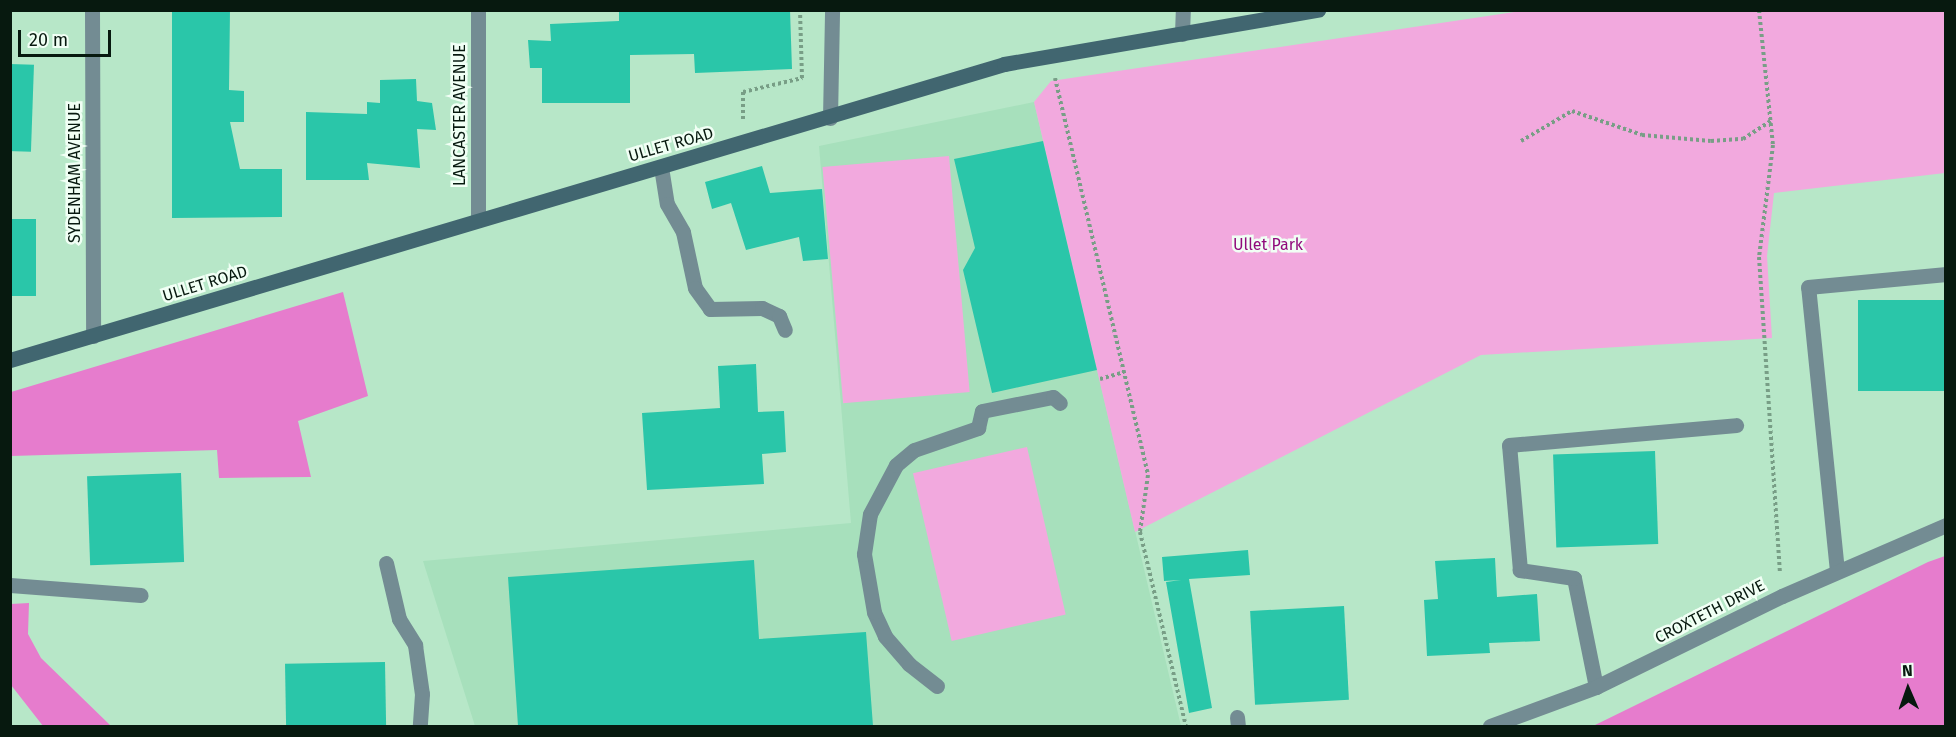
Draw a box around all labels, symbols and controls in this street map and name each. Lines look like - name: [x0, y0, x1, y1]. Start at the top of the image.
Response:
- scale bar: [21, 18, 114, 56]
- text: 20 m: [29, 29, 68, 51]
- street label: LANCASTER AVENUE: [450, 44, 470, 186]
- street label: SYDENHAM AVENUE: [65, 103, 85, 243]
- street label: ULLET ROAD: [626, 124, 716, 166]
- park label: Ullet Park: [1233, 235, 1303, 255]
- street label: ULLET ROAD: [160, 262, 250, 306]
- street label: CROXTETH DRIVE: [1652, 576, 1768, 648]
- north arrow: [1878, 659, 1938, 719]
- text: N: [1902, 661, 1913, 680]

